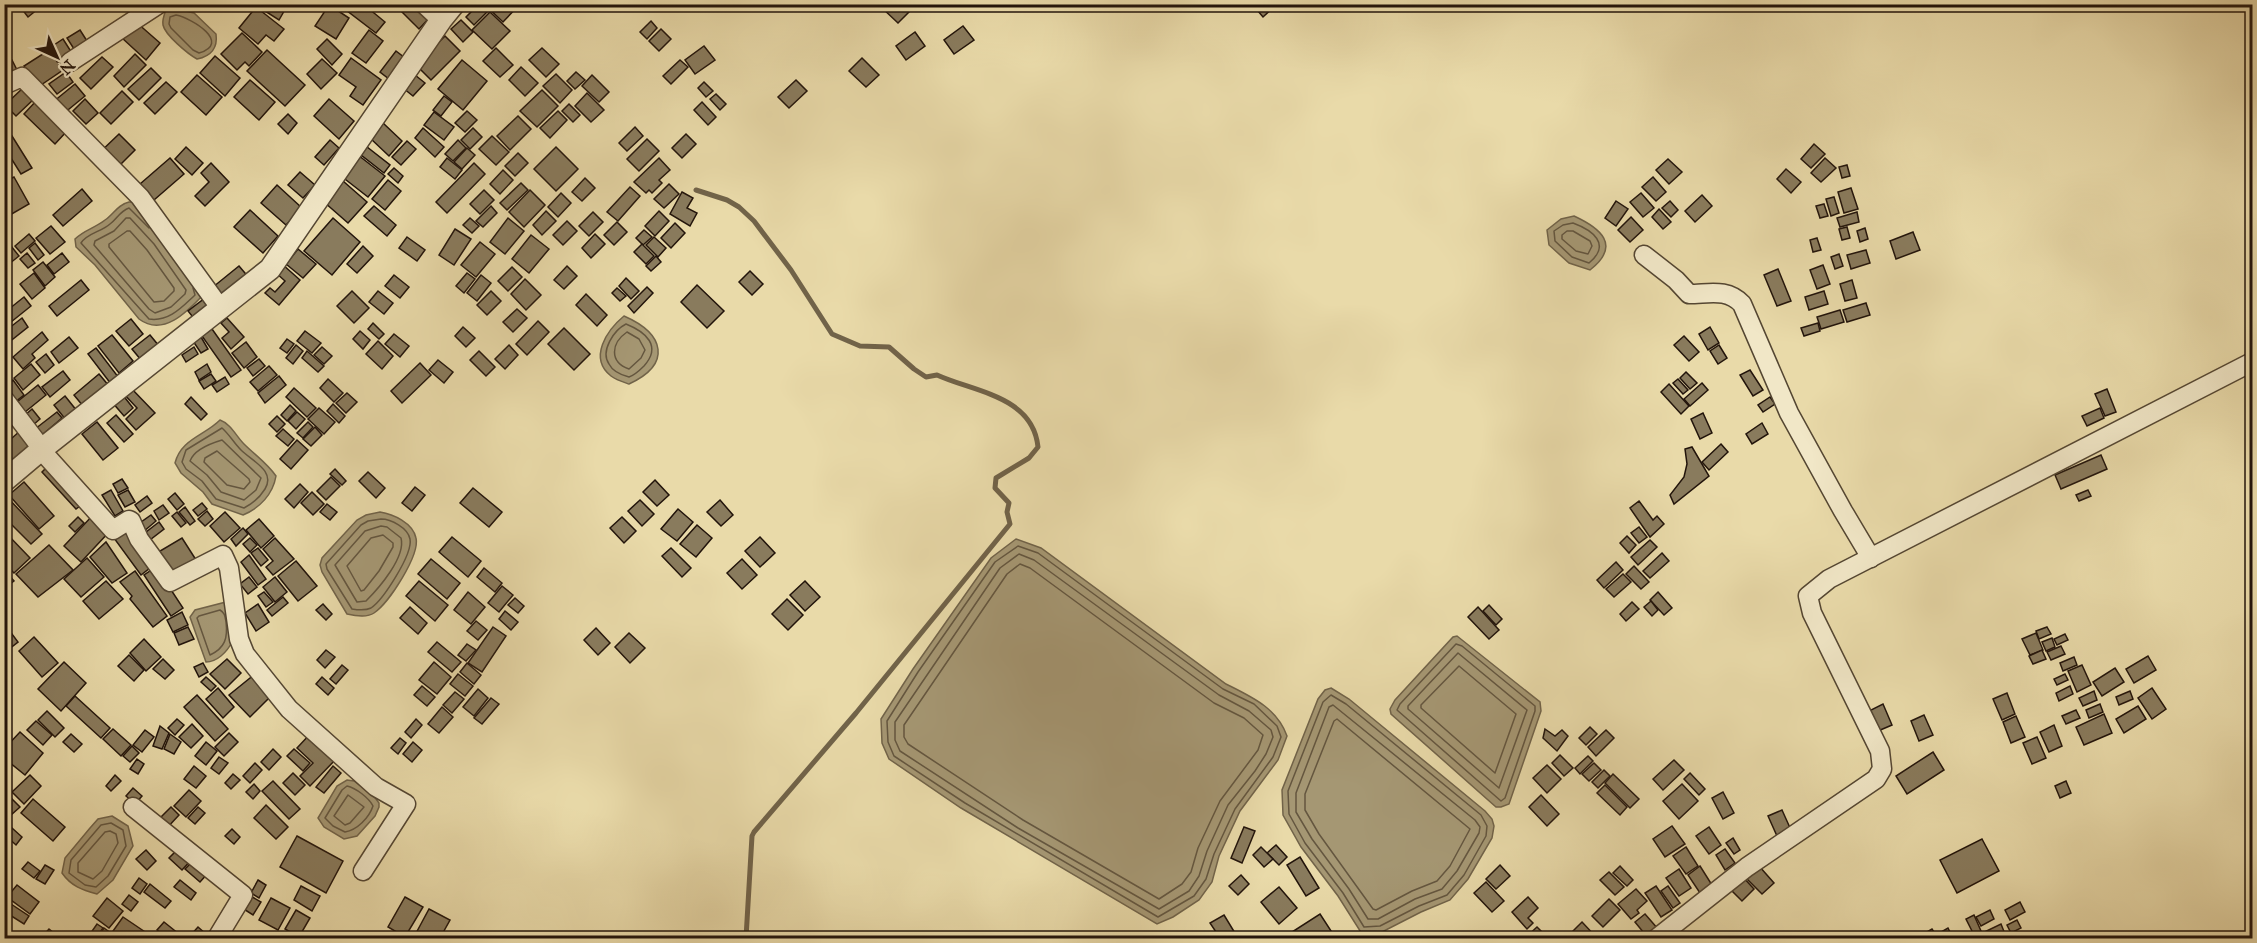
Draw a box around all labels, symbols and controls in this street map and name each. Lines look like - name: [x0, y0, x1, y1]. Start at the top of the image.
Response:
- north arrow: [27, 27, 87, 87]
- text: N: [55, 56, 79, 79]

